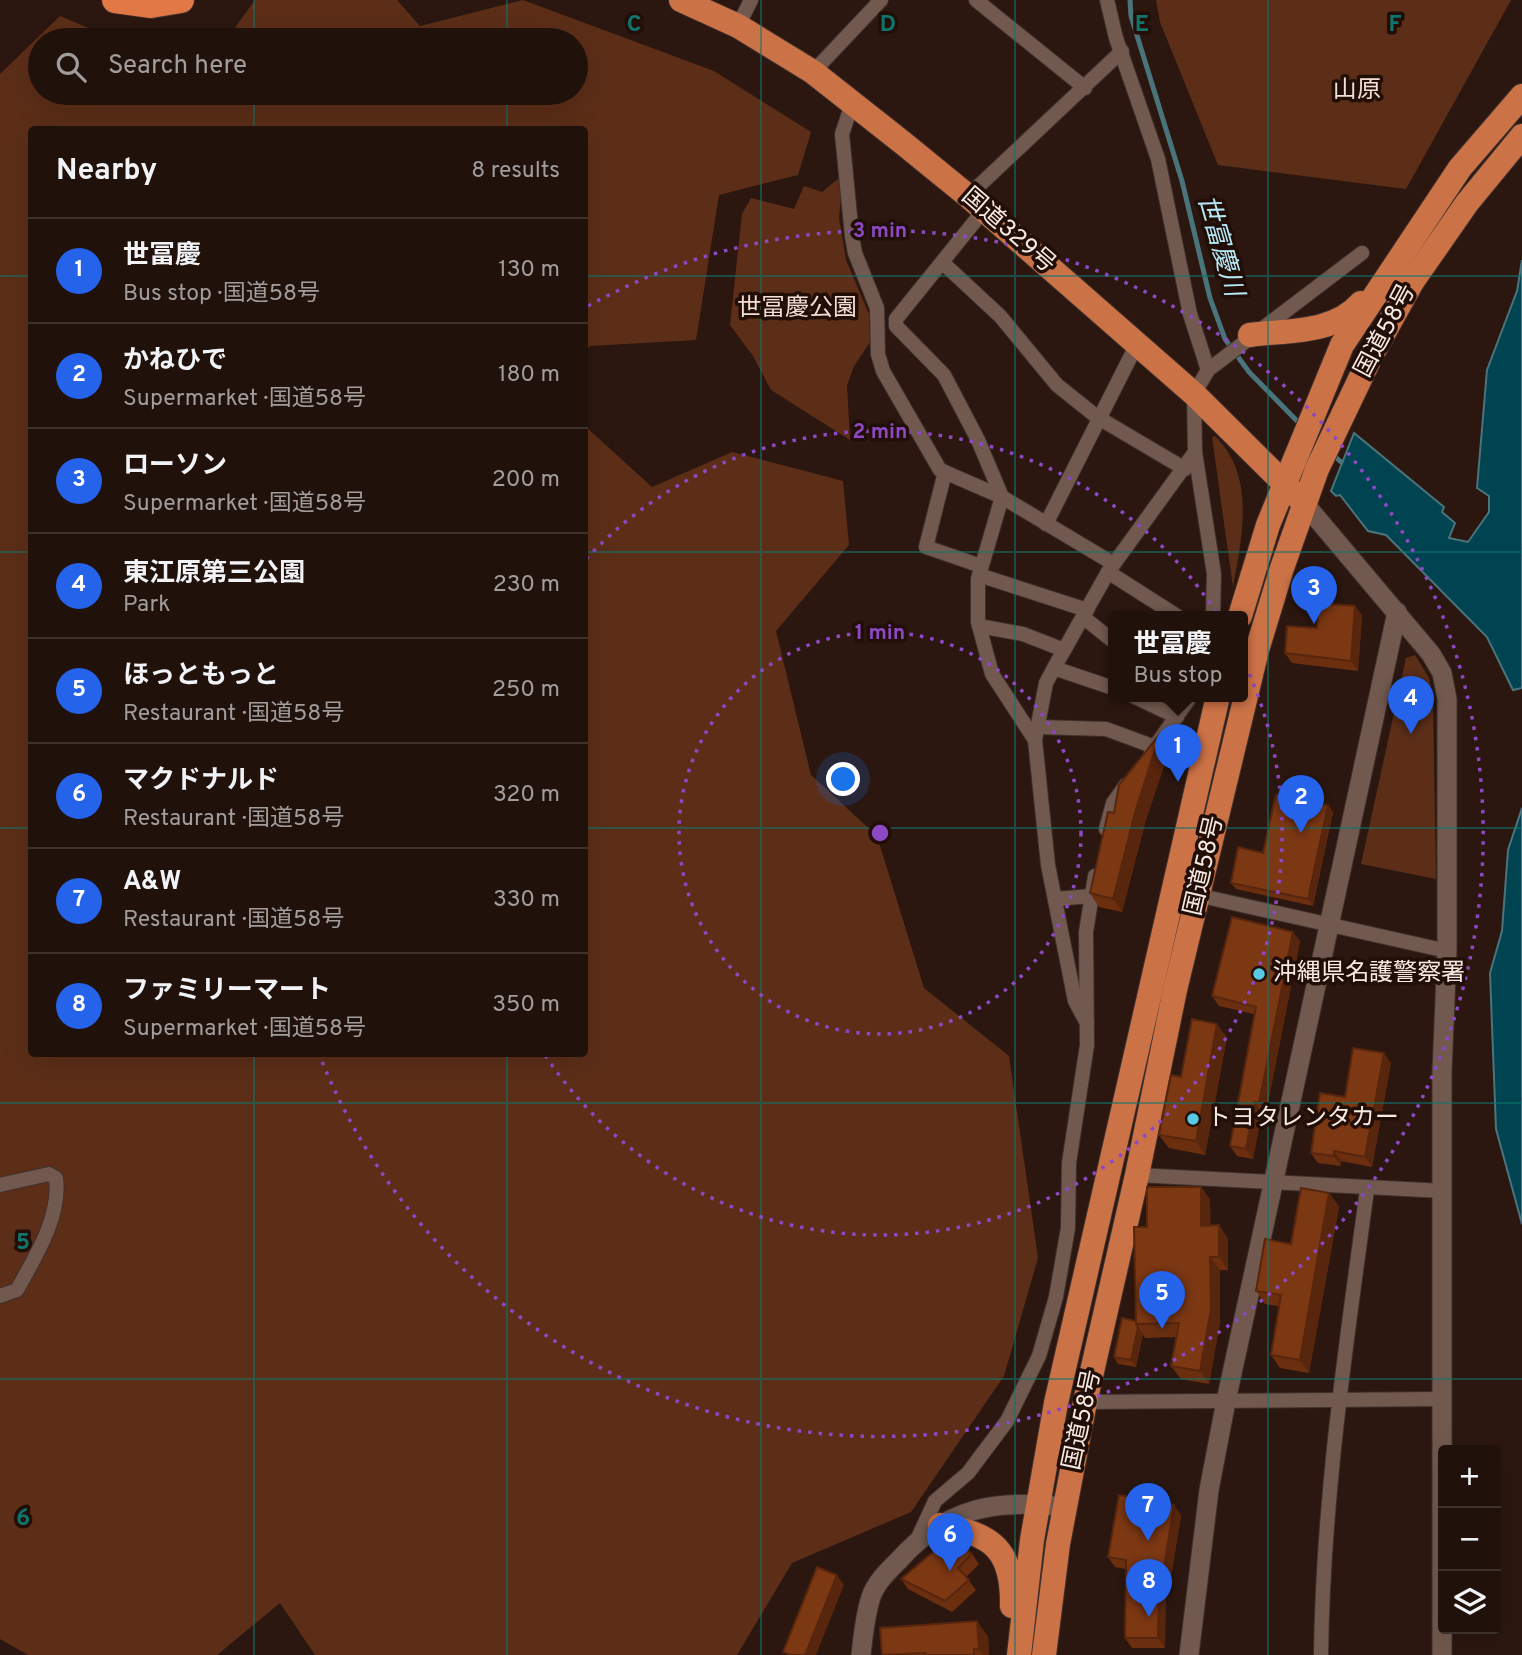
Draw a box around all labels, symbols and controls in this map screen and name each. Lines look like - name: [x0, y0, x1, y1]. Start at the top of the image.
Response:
- text: C: [627, 11, 641, 40]
- text: D: [880, 11, 896, 40]
- text: E: [1135, 11, 1149, 40]
- text: F: [1388, 11, 1402, 40]
- search box: [28, 28, 588, 105]
- icon: search: [52, 48, 90, 86]
- text: Search here: [108, 50, 247, 83]
- park label: 山原: [1333, 76, 1381, 106]
- text: Nearby: [56, 153, 157, 190]
- text: 8 results: [471, 157, 560, 186]
- street label: 国道329号: [955, 182, 1061, 280]
- water label: 世富慶川: [1189, 191, 1250, 303]
- text: 3 min: [853, 218, 907, 245]
- text: 世冨慶: [123, 240, 201, 273]
- text: 1: [74, 256, 84, 285]
- text: 130 m: [498, 256, 560, 285]
- street label: 国道58号: [1349, 279, 1423, 383]
- text: Bus stop · 国道58号: [123, 280, 320, 309]
- park label: 世冨慶公園: [737, 294, 857, 324]
- text: かねひで: [123, 345, 227, 378]
- text: 2: [72, 361, 86, 390]
- text: 180 m: [498, 361, 560, 390]
- text: Supermarket · 国道58号: [123, 385, 366, 414]
- text: 2 min: [853, 419, 907, 446]
- text: ローソン: [123, 450, 227, 483]
- text: 3: [72, 466, 86, 495]
- text: 200 m: [492, 466, 560, 495]
- text: Supermarket · 国道58号: [123, 490, 366, 519]
- text: 東江原第三公園: [123, 558, 305, 591]
- pin: 3: [1291, 566, 1337, 624]
- text: 4: [72, 571, 86, 600]
- text: 230 m: [493, 571, 560, 600]
- text: Park: [123, 591, 170, 620]
- popup: [1108, 611, 1248, 702]
- text: 1 min: [855, 620, 905, 647]
- text: 世冨慶: [1134, 629, 1212, 662]
- text: ほっともっと: [123, 660, 279, 693]
- text: Bus stop: [1134, 662, 1222, 691]
- text: 5: [72, 676, 86, 705]
- text: 250 m: [492, 676, 560, 705]
- pin: 4: [1388, 676, 1434, 734]
- text: Restaurant · 国道58号: [123, 700, 344, 729]
- pin: 1: [1155, 724, 1201, 782]
- your location: [826, 762, 860, 796]
- text: マクドナルド: [123, 765, 279, 798]
- pin: 2: [1278, 775, 1324, 833]
- text: 6: [72, 781, 86, 810]
- text: 320 m: [493, 781, 560, 810]
- text: Restaurant · 国道58号: [123, 805, 344, 834]
- street label: 国道58号: [1179, 813, 1231, 919]
- centre of rings: [868, 821, 892, 845]
- text: A&W: [123, 866, 181, 899]
- text: 7: [73, 886, 85, 915]
- text: 330 m: [493, 886, 560, 915]
- text: Restaurant · 国道58号: [123, 906, 344, 935]
- place label: 沖縄県名護警察署: [1273, 959, 1465, 989]
- marker: 沖縄県名護警察署: [1251, 966, 1267, 982]
- text: ファミリーマート: [123, 975, 331, 1008]
- text: 8: [72, 991, 86, 1020]
- text: 350 m: [492, 991, 560, 1020]
- text: Supermarket · 国道58号: [123, 1015, 366, 1044]
- place label: トヨタレンタカー: [1207, 1104, 1399, 1134]
- marker: トヨタレンタカー: [1185, 1111, 1201, 1127]
- text: 5: [16, 1229, 30, 1258]
- pin: 5: [1139, 1271, 1185, 1329]
- street label: 国道58号: [1058, 1367, 1108, 1473]
- map controls: [1438, 1445, 1501, 1634]
- button: +: [1438, 1445, 1501, 1508]
- pin: 7: [1125, 1483, 1171, 1541]
- text: 6: [16, 1505, 30, 1534]
- button: −: [1438, 1508, 1501, 1571]
- pin: 6: [927, 1513, 973, 1571]
- pin: 8: [1126, 1559, 1172, 1617]
- button: layers: [1438, 1571, 1501, 1634]

